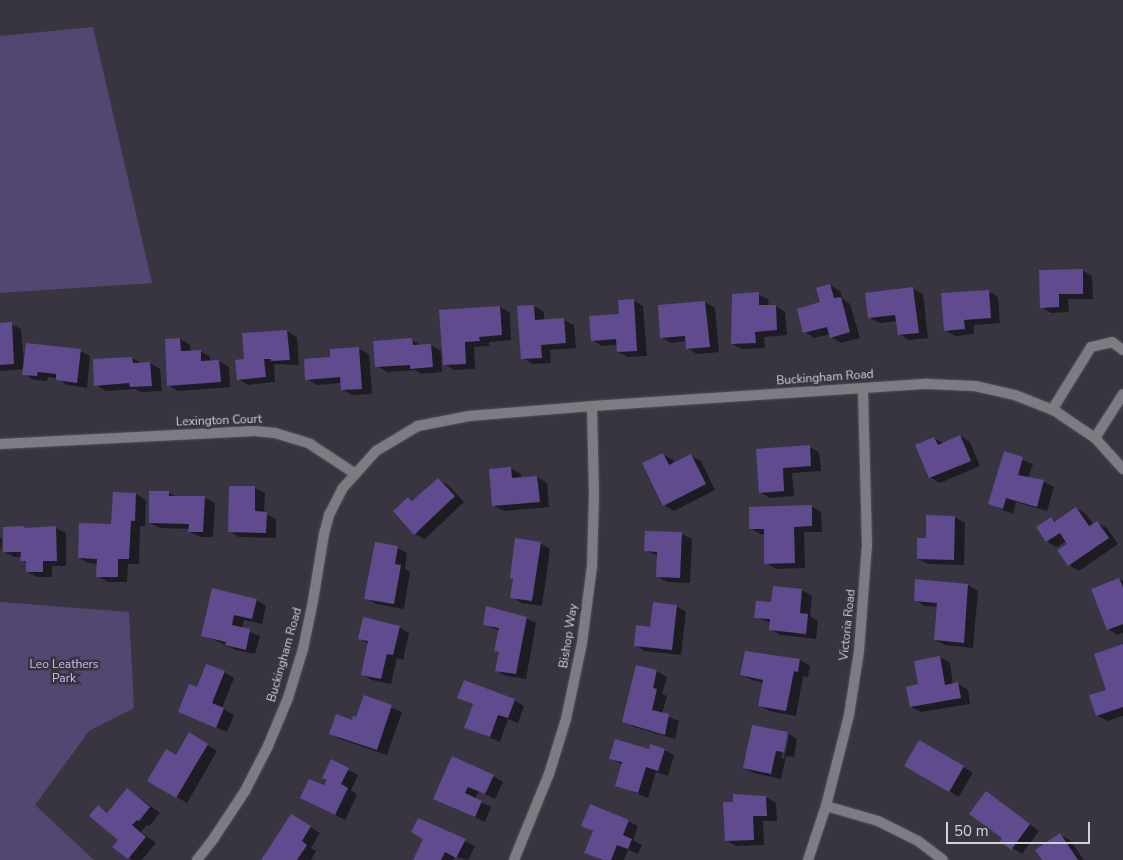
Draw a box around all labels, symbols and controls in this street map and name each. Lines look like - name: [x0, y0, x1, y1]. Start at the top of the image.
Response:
- street label: Buckingham Road: [776, 367, 874, 389]
- street label: Lexington Court: [176, 412, 262, 430]
- street label: Victoria Road: [837, 589, 859, 661]
- street label: Bishop Way: [557, 603, 581, 669]
- street label: Buckingham Road: [265, 606, 305, 704]
- park label: Leo Leathers Park: [29, 658, 99, 686]
- scale bar: [948, 812, 1092, 844]
- text: 50 m: [954, 821, 989, 841]

